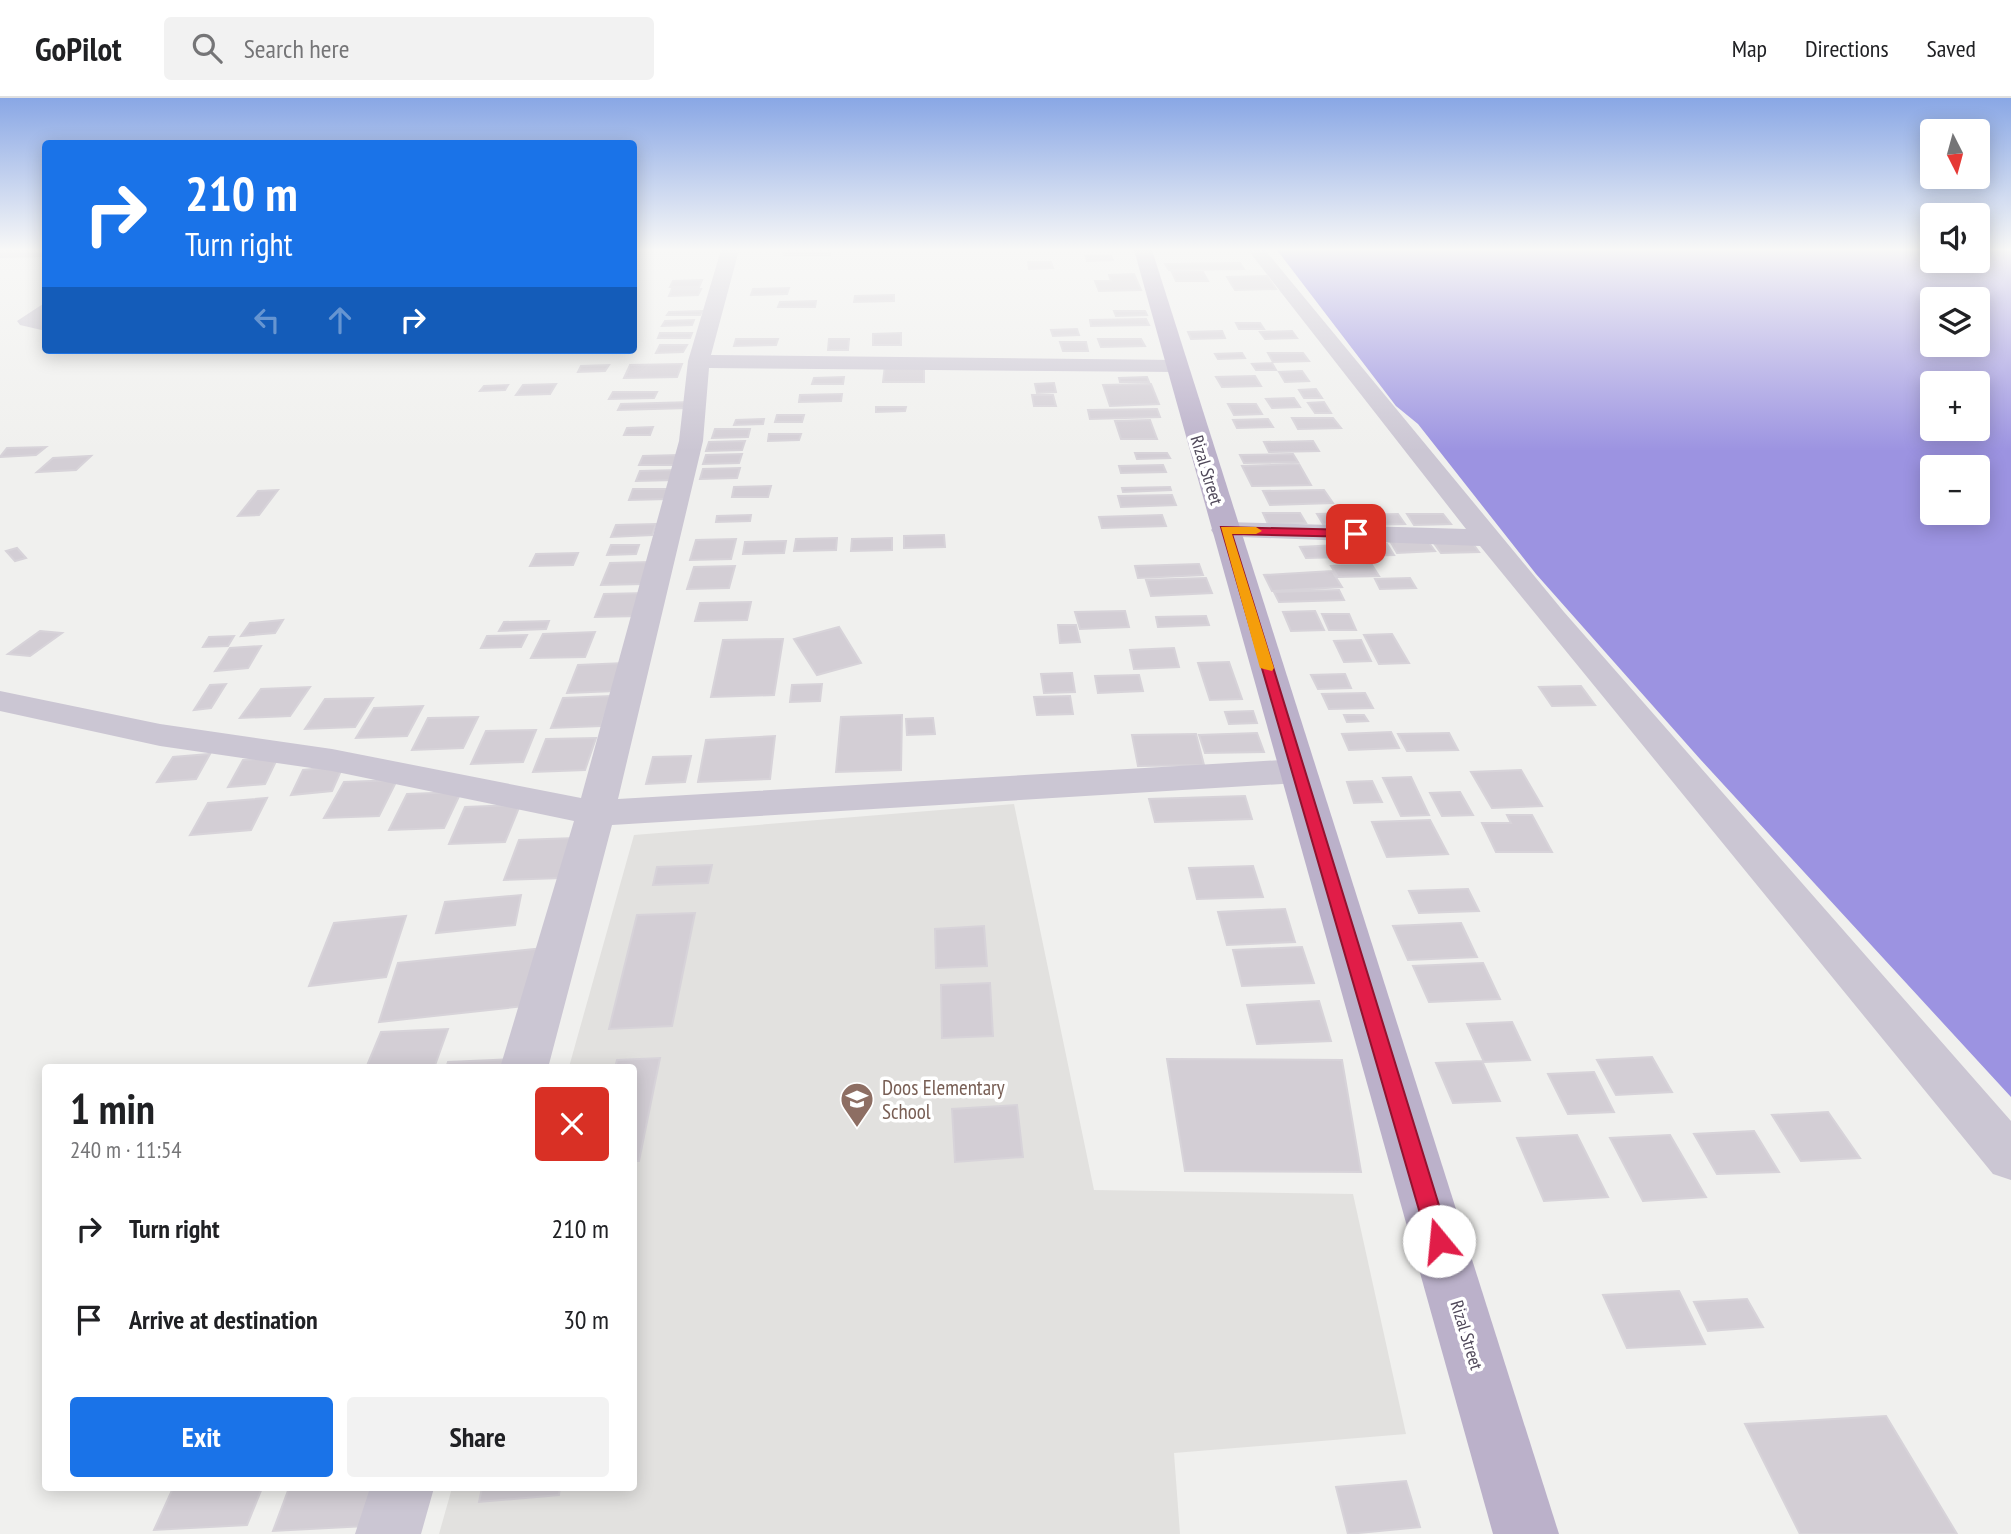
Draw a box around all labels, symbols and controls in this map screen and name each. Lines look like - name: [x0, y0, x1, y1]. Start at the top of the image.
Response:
- search box: [164, 17, 654, 80]
- text: GoPilot: [35, 27, 122, 70]
- icon: search: [188, 29, 226, 67]
- text: Search here: [244, 32, 349, 65]
- text: Map: [1732, 33, 1767, 64]
- text: Directions: [1805, 33, 1889, 64]
- text: Saved: [1927, 33, 1976, 64]
- north arrow: [1920, 119, 1990, 189]
- map controls: [1920, 119, 1990, 525]
- text: 210 m: [185, 161, 298, 225]
- icon: right: [70, 168, 161, 259]
- button: sound: [1920, 203, 1990, 273]
- text: Turn right: [185, 223, 293, 265]
- button: layers: [1920, 287, 1990, 357]
- icon: left: [248, 301, 286, 339]
- icon: ahead: [321, 301, 359, 339]
- icon: right: [394, 301, 432, 339]
- button: +: [1920, 371, 1990, 441]
- street label: Rizal Street: [1186, 432, 1228, 508]
- button: −: [1920, 455, 1990, 525]
- pin: [1326, 504, 1386, 564]
- icon: arrive: [1337, 515, 1375, 553]
- place label: Doos Elementary School: [882, 1074, 1005, 1125]
- school or university icon: Doos Elementary School: [838, 1080, 876, 1129]
- text: 1 min: [70, 1081, 155, 1136]
- button: close: [535, 1087, 609, 1161]
- text: 240 m · 11:54: [70, 1135, 182, 1164]
- position arrow: [1402, 1204, 1476, 1278]
- icon: right: [70, 1210, 108, 1248]
- text: Turn right: [129, 1212, 220, 1245]
- text: 210 m: [551, 1212, 609, 1245]
- street label: Rizal Street: [1446, 1297, 1488, 1373]
- icon: arrive: [70, 1301, 108, 1339]
- text: Arrive at destination: [129, 1303, 318, 1336]
- text: 30 m: [563, 1303, 609, 1336]
- button: Exit: [70, 1397, 333, 1477]
- button: Share: [347, 1397, 609, 1477]

